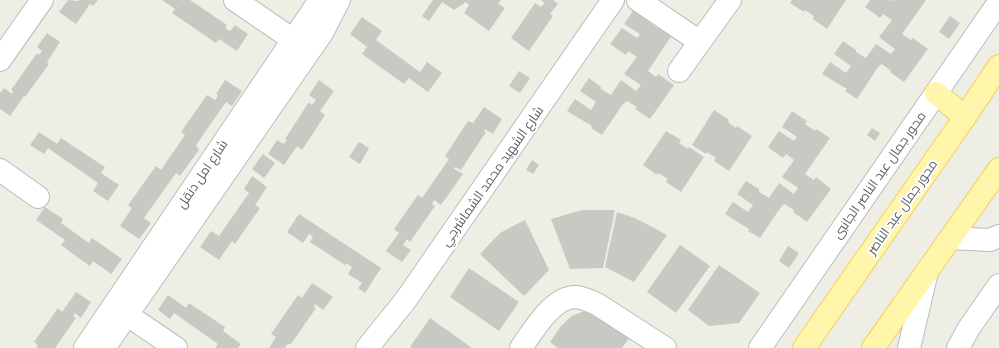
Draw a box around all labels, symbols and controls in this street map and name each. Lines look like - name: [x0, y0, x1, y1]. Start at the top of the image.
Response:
- street label: شارع الشهيد محمد الشماشرجي: [438, 103, 549, 251]
- street label: محور جمال عبد الناصر الجانبى: [829, 108, 929, 242]
- street label: شارع امل دنقل: [174, 137, 231, 212]
- street label: محور جمال عبد الناصر: [863, 157, 941, 257]

